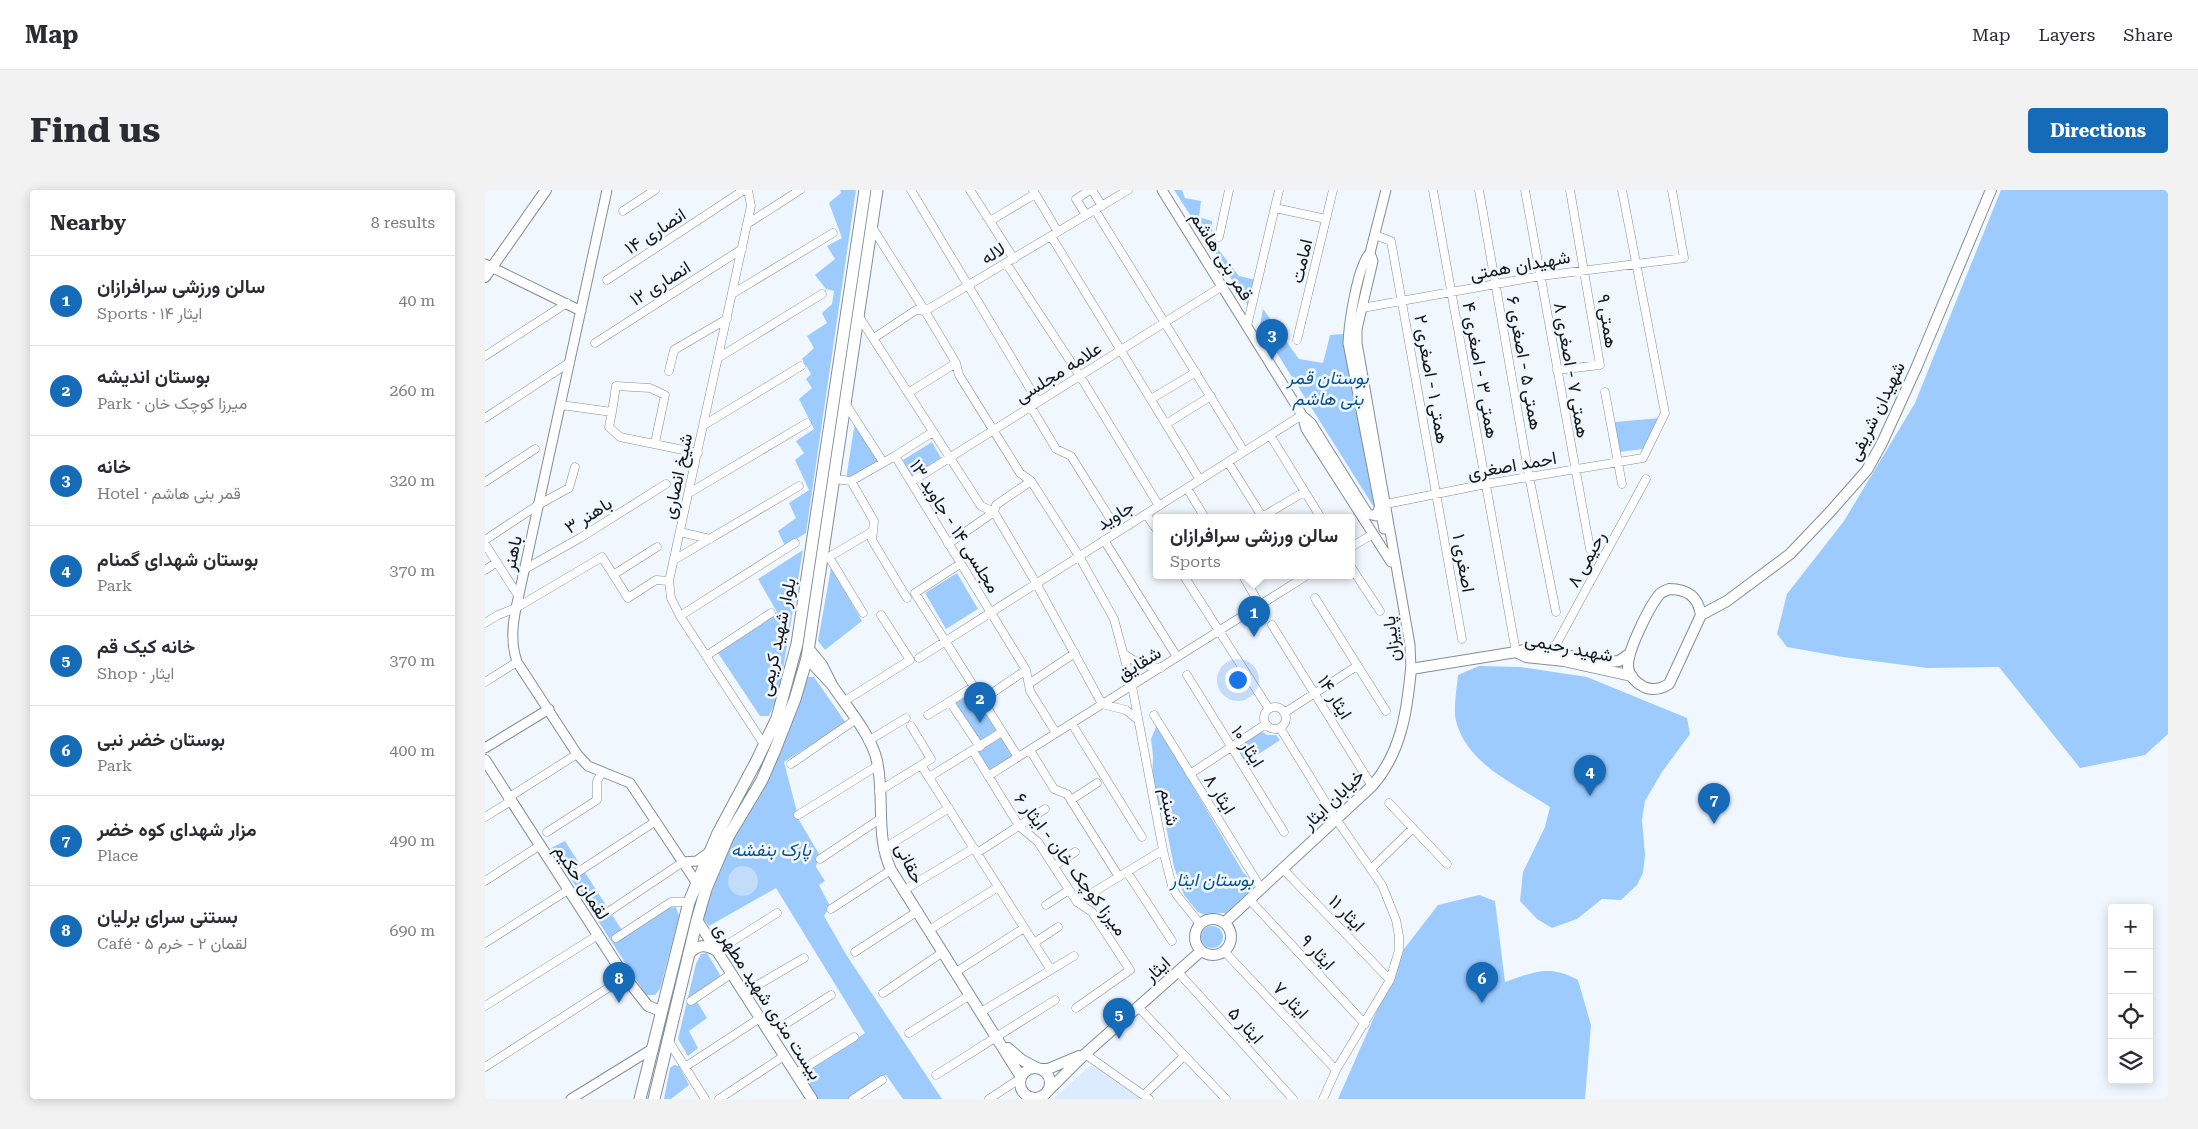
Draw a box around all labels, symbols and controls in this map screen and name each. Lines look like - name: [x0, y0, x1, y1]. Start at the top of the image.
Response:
- text: Map: [25, 21, 79, 49]
- text: Map: [1972, 24, 2011, 45]
- text: Layers: [2039, 24, 2095, 45]
- text: Share: [2123, 24, 2173, 45]
- button: Directions: [2028, 108, 2168, 153]
- text: Find us: [30, 110, 160, 151]
- street label: انصاری ۱۴: [621, 204, 690, 259]
- street label: قمر بنی هاشم: [1185, 208, 1258, 305]
- text: Nearby: [50, 211, 126, 235]
- text: 8 results: [371, 213, 435, 232]
- street label: امامت: [1286, 237, 1316, 285]
- street label: لاله: [977, 238, 1009, 268]
- street label: شهیدان همتی: [1468, 246, 1572, 285]
- street label: انصاری ۱۲: [626, 256, 695, 311]
- text: سالن ورزشی سرافرازان: [97, 275, 265, 298]
- text: 1: [62, 291, 70, 310]
- text: 40 m: [398, 291, 435, 310]
- street label: همتی ۹: [1592, 293, 1623, 350]
- street label: همتی ۵ - اصغری ۶: [1502, 294, 1547, 432]
- street label: همتی ۳ - اصغری ۴: [1458, 300, 1503, 440]
- street label: همتی ۷ - اصغری ۸: [1549, 300, 1594, 440]
- text: Sports · ایثار ۱۴: [97, 304, 202, 323]
- street label: همتی ۱ - اصغری ۲: [1409, 313, 1454, 445]
- pin: 3: [1256, 319, 1288, 360]
- street label: علامه مجلسی: [1011, 337, 1106, 408]
- street label: شهیدان شریفی: [1843, 358, 1910, 464]
- text: بوستان اندیشه: [97, 365, 210, 388]
- park label: بوستان قمر بنی هاشم: [1286, 367, 1369, 411]
- text: 2: [62, 381, 70, 400]
- text: 260 m: [389, 381, 435, 400]
- text: Park · میرزا کوچک خان: [97, 394, 247, 413]
- street label: شیخ انصاری: [658, 431, 698, 521]
- street label: احمد اصغری: [1466, 447, 1558, 484]
- text: خانه: [97, 455, 131, 478]
- street label: مجلسی ۱۴ - جاوید ۱۳: [905, 456, 1004, 597]
- text: 3: [62, 471, 70, 490]
- text: 320 m: [389, 471, 435, 490]
- text: Hotel · قمر بنی هاشم: [97, 484, 241, 503]
- street label: باهنر ۳: [560, 492, 616, 539]
- street label: جاوید: [1092, 496, 1138, 535]
- popup: [1153, 514, 1355, 579]
- text: سالن ورزشی سرافرازان: [1170, 524, 1338, 547]
- street label: رحیمی ۸: [1562, 527, 1611, 591]
- street label: اصغری ۱: [1448, 532, 1479, 594]
- street label: باهنر: [498, 533, 527, 574]
- text: بوستان شهدای گمنام: [97, 548, 258, 571]
- text: Sports: [1170, 552, 1221, 571]
- text: 4: [62, 561, 70, 580]
- text: 370 m: [389, 561, 435, 580]
- text: Park: [97, 576, 132, 595]
- street label: بلوار شهید کریمی: [754, 576, 801, 698]
- pin: 1: [1238, 596, 1270, 637]
- street label: پاییزان: [1378, 615, 1406, 663]
- street label: شهید رحیمی: [1523, 628, 1615, 667]
- text: خانه کیک قم: [97, 635, 195, 658]
- street label: شقایق: [1113, 642, 1165, 685]
- text: 5: [62, 651, 70, 670]
- text: 370 m: [389, 651, 435, 670]
- text: Shop · ایثار: [97, 664, 174, 683]
- your location: [1225, 667, 1251, 693]
- street label: ایثار ۱۴: [1313, 671, 1357, 723]
- pin: 2: [964, 682, 996, 723]
- street label: ایثار ۱۰: [1226, 721, 1269, 771]
- text: بوستان خضر نبی: [97, 728, 225, 751]
- text: 6: [62, 741, 70, 760]
- text: 400 m: [389, 741, 435, 760]
- pin: 4: [1574, 755, 1606, 796]
- text: Park: [97, 756, 132, 775]
- street label: خیابان ایثار: [1297, 764, 1369, 835]
- street label: ایثار ۸: [1199, 770, 1240, 818]
- pin: 7: [1698, 783, 1730, 824]
- street label: شبنم: [1154, 787, 1184, 828]
- street label: میرزا کوچک خان - ایثار ۶: [1009, 788, 1132, 941]
- text: مزار شهدای کوه خضر: [97, 818, 257, 841]
- text: 7: [62, 831, 70, 850]
- text: 490 m: [389, 831, 435, 850]
- park label: پارک بنفشه: [731, 839, 811, 862]
- street label: حقانی: [890, 839, 929, 887]
- street label: لقمان حکیم: [548, 841, 614, 924]
- text: Place: [97, 846, 138, 865]
- park label: بوستان ایثار: [1169, 869, 1254, 891]
- street label: ایثار ۱۱: [1324, 890, 1369, 936]
- map controls: [2108, 904, 2153, 1084]
- button: +: [2108, 904, 2153, 949]
- text: بستنی سرای برلیان: [97, 905, 238, 928]
- street label: بیست متری شهید مطهری: [709, 919, 827, 1084]
- text: 8: [62, 921, 70, 940]
- text: 690 m: [389, 921, 435, 940]
- street label: ایثار ۹: [1296, 930, 1340, 975]
- text: Café · لقمان ۲ - خرم ۵: [97, 934, 247, 953]
- button: −: [2108, 949, 2153, 994]
- street label: ایثار: [1139, 952, 1175, 987]
- pin: 8: [603, 962, 635, 1003]
- pin: 6: [1466, 962, 1498, 1003]
- street label: ایثار ۷: [1268, 977, 1313, 1023]
- button: locate: [2108, 994, 2153, 1039]
- pin: 5: [1103, 998, 1135, 1039]
- street label: ایثار ۵: [1223, 1002, 1268, 1049]
- button: layers: [2108, 1039, 2153, 1084]

